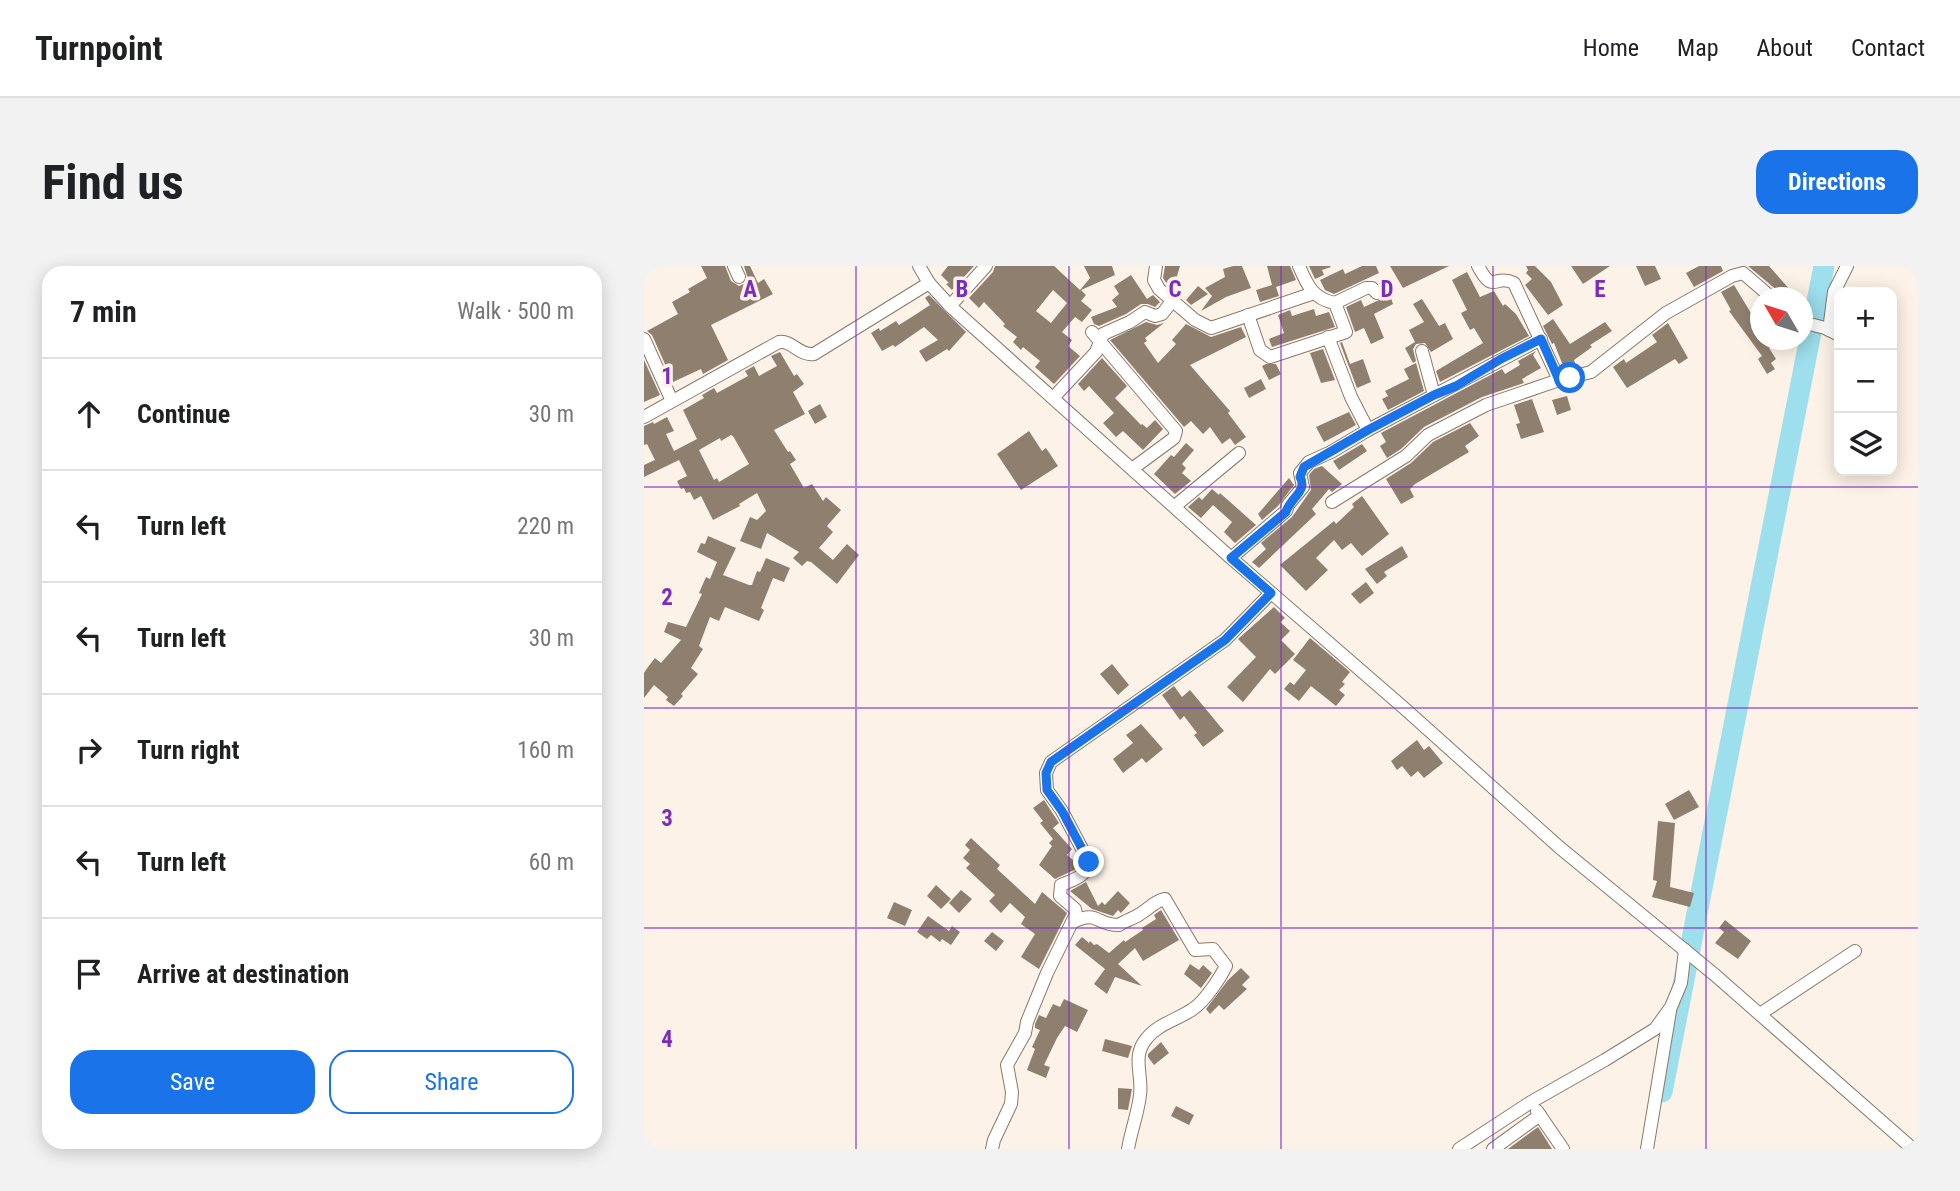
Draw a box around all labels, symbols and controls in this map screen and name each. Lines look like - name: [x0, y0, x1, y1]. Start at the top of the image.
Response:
- text: Turnpoint: [35, 29, 163, 68]
- text: Home: [1583, 34, 1639, 62]
- text: Map: [1677, 34, 1719, 62]
- text: About: [1757, 34, 1813, 62]
- text: Contact: [1851, 34, 1925, 62]
- button: Directions: [1756, 150, 1918, 214]
- text: Find us: [42, 154, 184, 211]
- text: A: [743, 276, 757, 303]
- text: B: [956, 276, 968, 303]
- text: C: [1168, 276, 1182, 303]
- text: D: [1381, 276, 1394, 303]
- text: E: [1594, 276, 1606, 303]
- north arrow: [1750, 287, 1813, 350]
- map controls: [1834, 287, 1897, 476]
- button: +: [1834, 287, 1897, 350]
- text: 7 min: [70, 294, 137, 329]
- text: Walk · 500 m: [457, 298, 574, 325]
- button: −: [1834, 350, 1897, 413]
- route start: [1554, 362, 1585, 393]
- text: 1: [661, 363, 673, 390]
- icon: ahead: [70, 395, 108, 433]
- text: Continue: [137, 399, 230, 429]
- text: 30 m: [529, 401, 574, 428]
- button: layers: [1834, 413, 1897, 476]
- icon: left: [70, 507, 108, 545]
- text: Turn left: [137, 511, 226, 541]
- text: 220 m: [517, 513, 574, 540]
- text: 2: [661, 584, 673, 611]
- icon: left: [70, 619, 108, 657]
- text: Turn left: [137, 623, 226, 653]
- text: 30 m: [529, 625, 574, 652]
- icon: right: [70, 731, 108, 769]
- text: Turn right: [137, 735, 239, 765]
- text: 160 m: [517, 737, 574, 764]
- text: 3: [661, 805, 673, 832]
- icon: left: [70, 843, 108, 881]
- route end: [1073, 846, 1104, 877]
- text: Turn left: [137, 847, 226, 877]
- text: 60 m: [529, 849, 574, 876]
- icon: arrive: [70, 955, 108, 993]
- text: Arrive at destination: [137, 959, 349, 989]
- text: 4: [661, 1026, 673, 1053]
- button: Save: [70, 1050, 315, 1114]
- button: Share: [329, 1050, 574, 1114]

